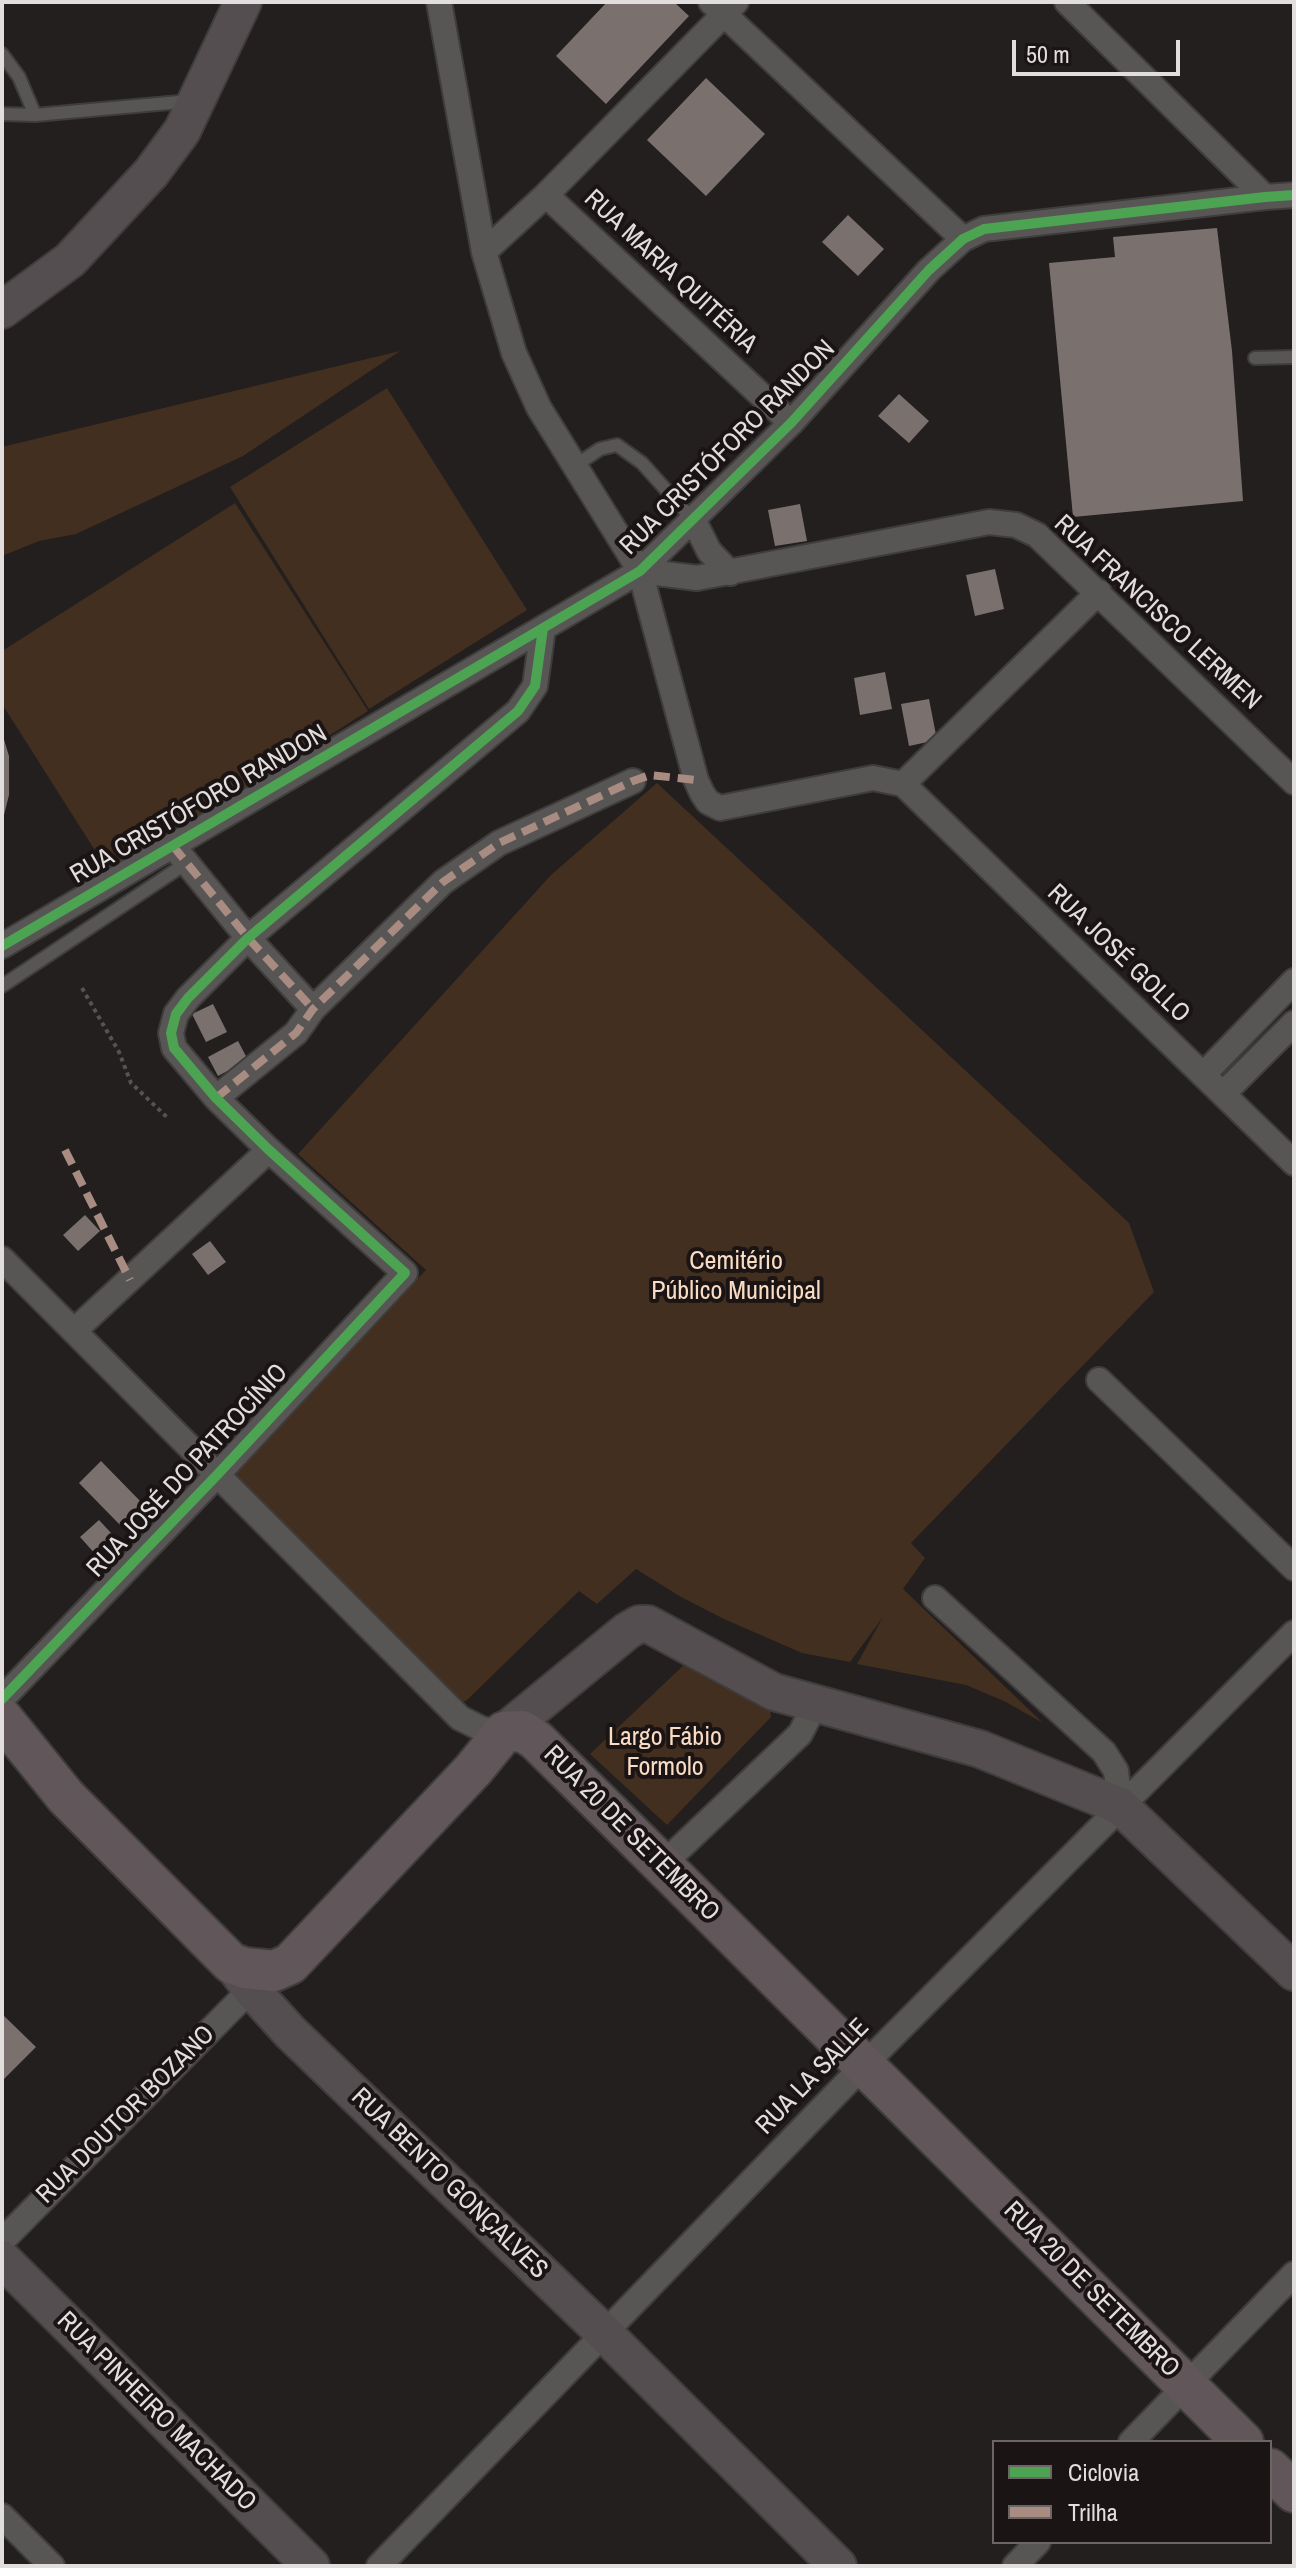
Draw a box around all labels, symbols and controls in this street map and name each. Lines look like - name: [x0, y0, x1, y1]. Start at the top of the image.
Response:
- scale bar: [1016, 24, 1184, 74]
- text: 50 m: [1026, 38, 1070, 70]
- street label: RUA MARIA QUITÉRIA: [577, 184, 763, 360]
- street label: RUA CRISTÓFORO RANDON: [614, 334, 842, 562]
- street label: RUA FRANCISCO LERMEN: [1047, 509, 1267, 717]
- street label: RUA CRISTÓFORO RANDON: [65, 719, 333, 891]
- street label: RUA JOSÉ GOLLO: [1040, 878, 1196, 1030]
- park label: Cemitério Público Municipal: [651, 1246, 821, 1308]
- street label: RUA JOSÉ DO PATROCÍNIO: [81, 1358, 295, 1584]
- park label: Largo Fábio Formolo: [608, 1722, 722, 1784]
- street label: RUA 20 DE SETEMBRO: [537, 1740, 725, 1928]
- street label: RUA LA SALLE: [750, 2012, 876, 2142]
- street label: RUA DOUTOR BOZANO: [31, 2020, 221, 2210]
- street label: RUA BENTO GONÇALVES: [344, 2082, 554, 2286]
- street label: RUA 20 DE SETEMBRO: [997, 2196, 1185, 2384]
- street label: RUA PINHEIRO MACHADO: [50, 2306, 262, 2518]
- legend: [992, 2440, 1272, 2544]
- text: Ciclovia: [1068, 2456, 1139, 2488]
- text: Trilha: [1068, 2496, 1118, 2528]

